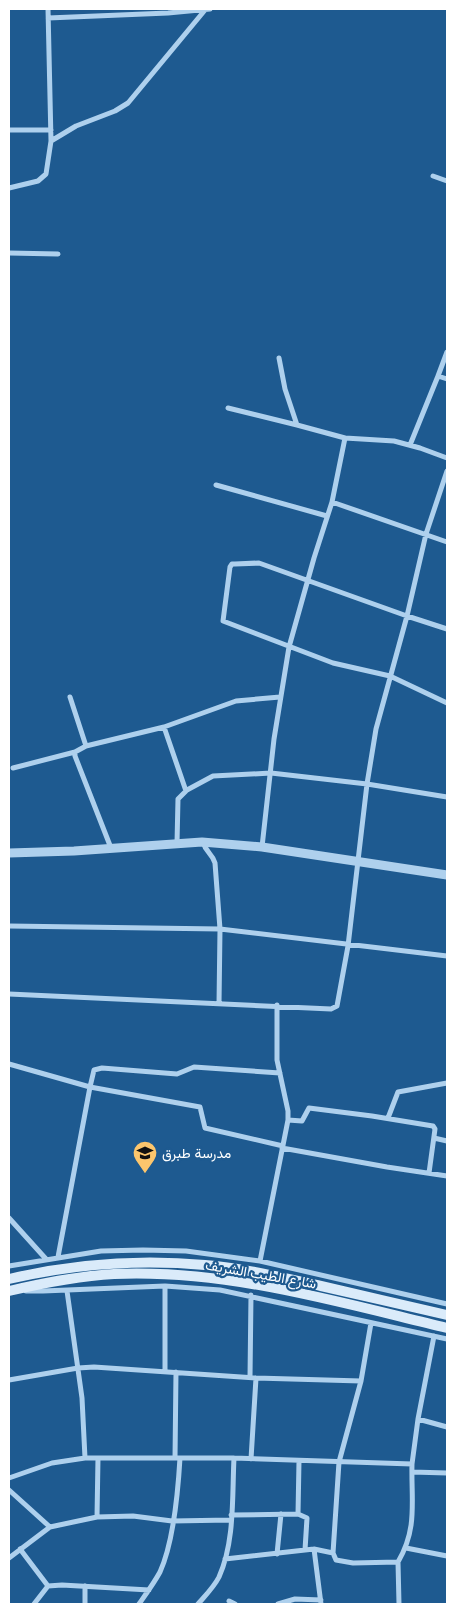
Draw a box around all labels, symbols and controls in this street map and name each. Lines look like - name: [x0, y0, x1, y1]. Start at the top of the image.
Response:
- school or university icon: مدرسة طبرق: [132, 1140, 158, 1174]
- place label: مدرسة طبرق: [162, 1143, 231, 1163]
- street label: شارع الطيب الشريف: [204, 1254, 318, 1295]

